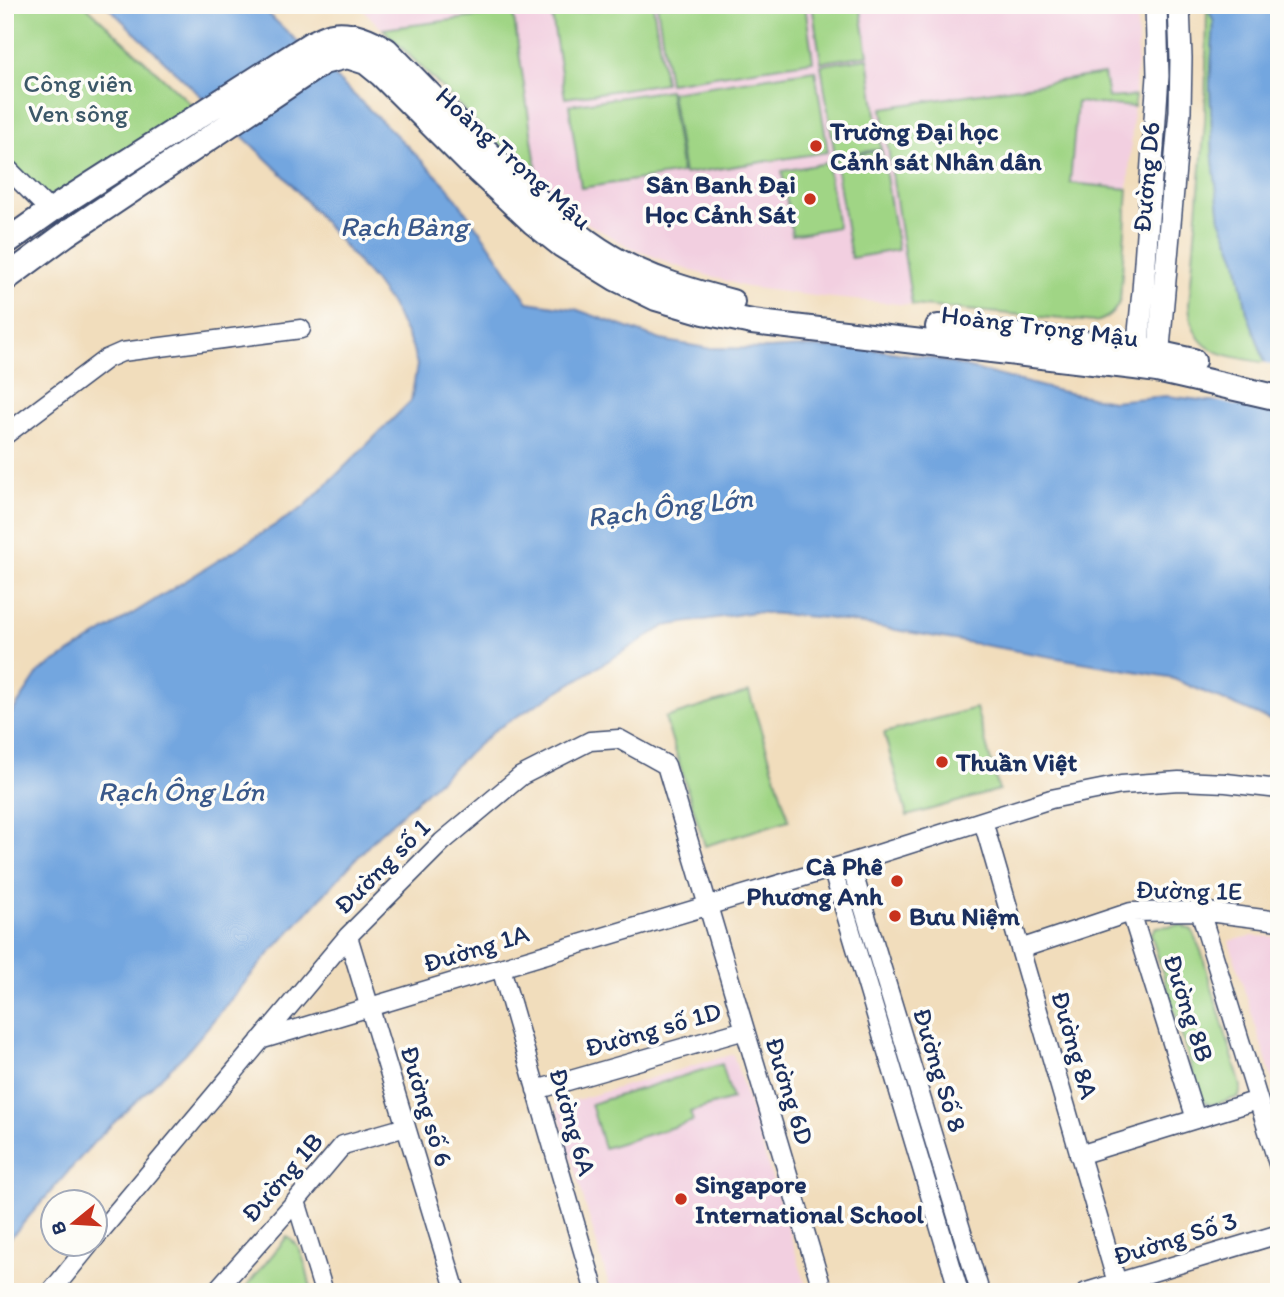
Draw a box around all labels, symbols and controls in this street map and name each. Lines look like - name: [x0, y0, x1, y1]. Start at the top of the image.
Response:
- park label: Công viên Ven sông: [23, 67, 133, 129]
- street label: Hoàng Trọng Mậu: [429, 80, 599, 236]
- place label: Trường Đại học Cảnh sát Nhân dân: [829, 115, 1042, 177]
- street label: Đường D6: [1125, 120, 1167, 234]
- marker: Trường Đại học Cảnh sát Nhân dân: [808, 138, 824, 154]
- place label: Sân Banh Đại Học Cảnh Sát: [645, 168, 796, 230]
- marker: Sân Banh Đại Học Cảnh Sát: [802, 191, 818, 207]
- water label: Rạch Bàng: [340, 209, 472, 243]
- street label: Hoàng Trọng Mậu: [939, 298, 1141, 354]
- water label: Rạch Ông Lớn: [585, 480, 755, 534]
- place label: Thuần Việt: [955, 746, 1077, 778]
- marker: Thuần Việt: [934, 754, 950, 770]
- water label: Rạch Ông Lớn: [98, 774, 264, 808]
- street label: Đường số 1: [327, 811, 437, 921]
- place label: Cà Phê Phương Anh: [746, 850, 884, 912]
- marker: Cà Phê Phương Anh: [889, 873, 905, 889]
- street label: Đường 1E: [1135, 873, 1243, 907]
- place label: Bưu Niệm: [909, 900, 1020, 932]
- marker: Bưu Niệm: [887, 908, 903, 924]
- street label: Đường 1A: [419, 917, 533, 979]
- street label: Đường 8B: [1157, 950, 1221, 1066]
- street label: Đường 8A: [1044, 987, 1106, 1103]
- street label: Đường số 1D: [581, 994, 725, 1064]
- street label: Đường Số 8: [906, 1004, 974, 1136]
- street label: Đường 6D: [758, 1033, 822, 1149]
- street label: Đường số 6: [393, 1042, 461, 1170]
- street label: Đường 6A: [542, 1064, 604, 1180]
- street label: Đường 1B: [234, 1125, 330, 1229]
- place label: Singapore International School: [695, 1168, 924, 1230]
- north arrow: [38, 1188, 108, 1258]
- marker: Singapore International School: [673, 1191, 689, 1207]
- street label: Đường Số 3: [1109, 1204, 1241, 1272]
- text: B: [45, 1219, 71, 1237]

